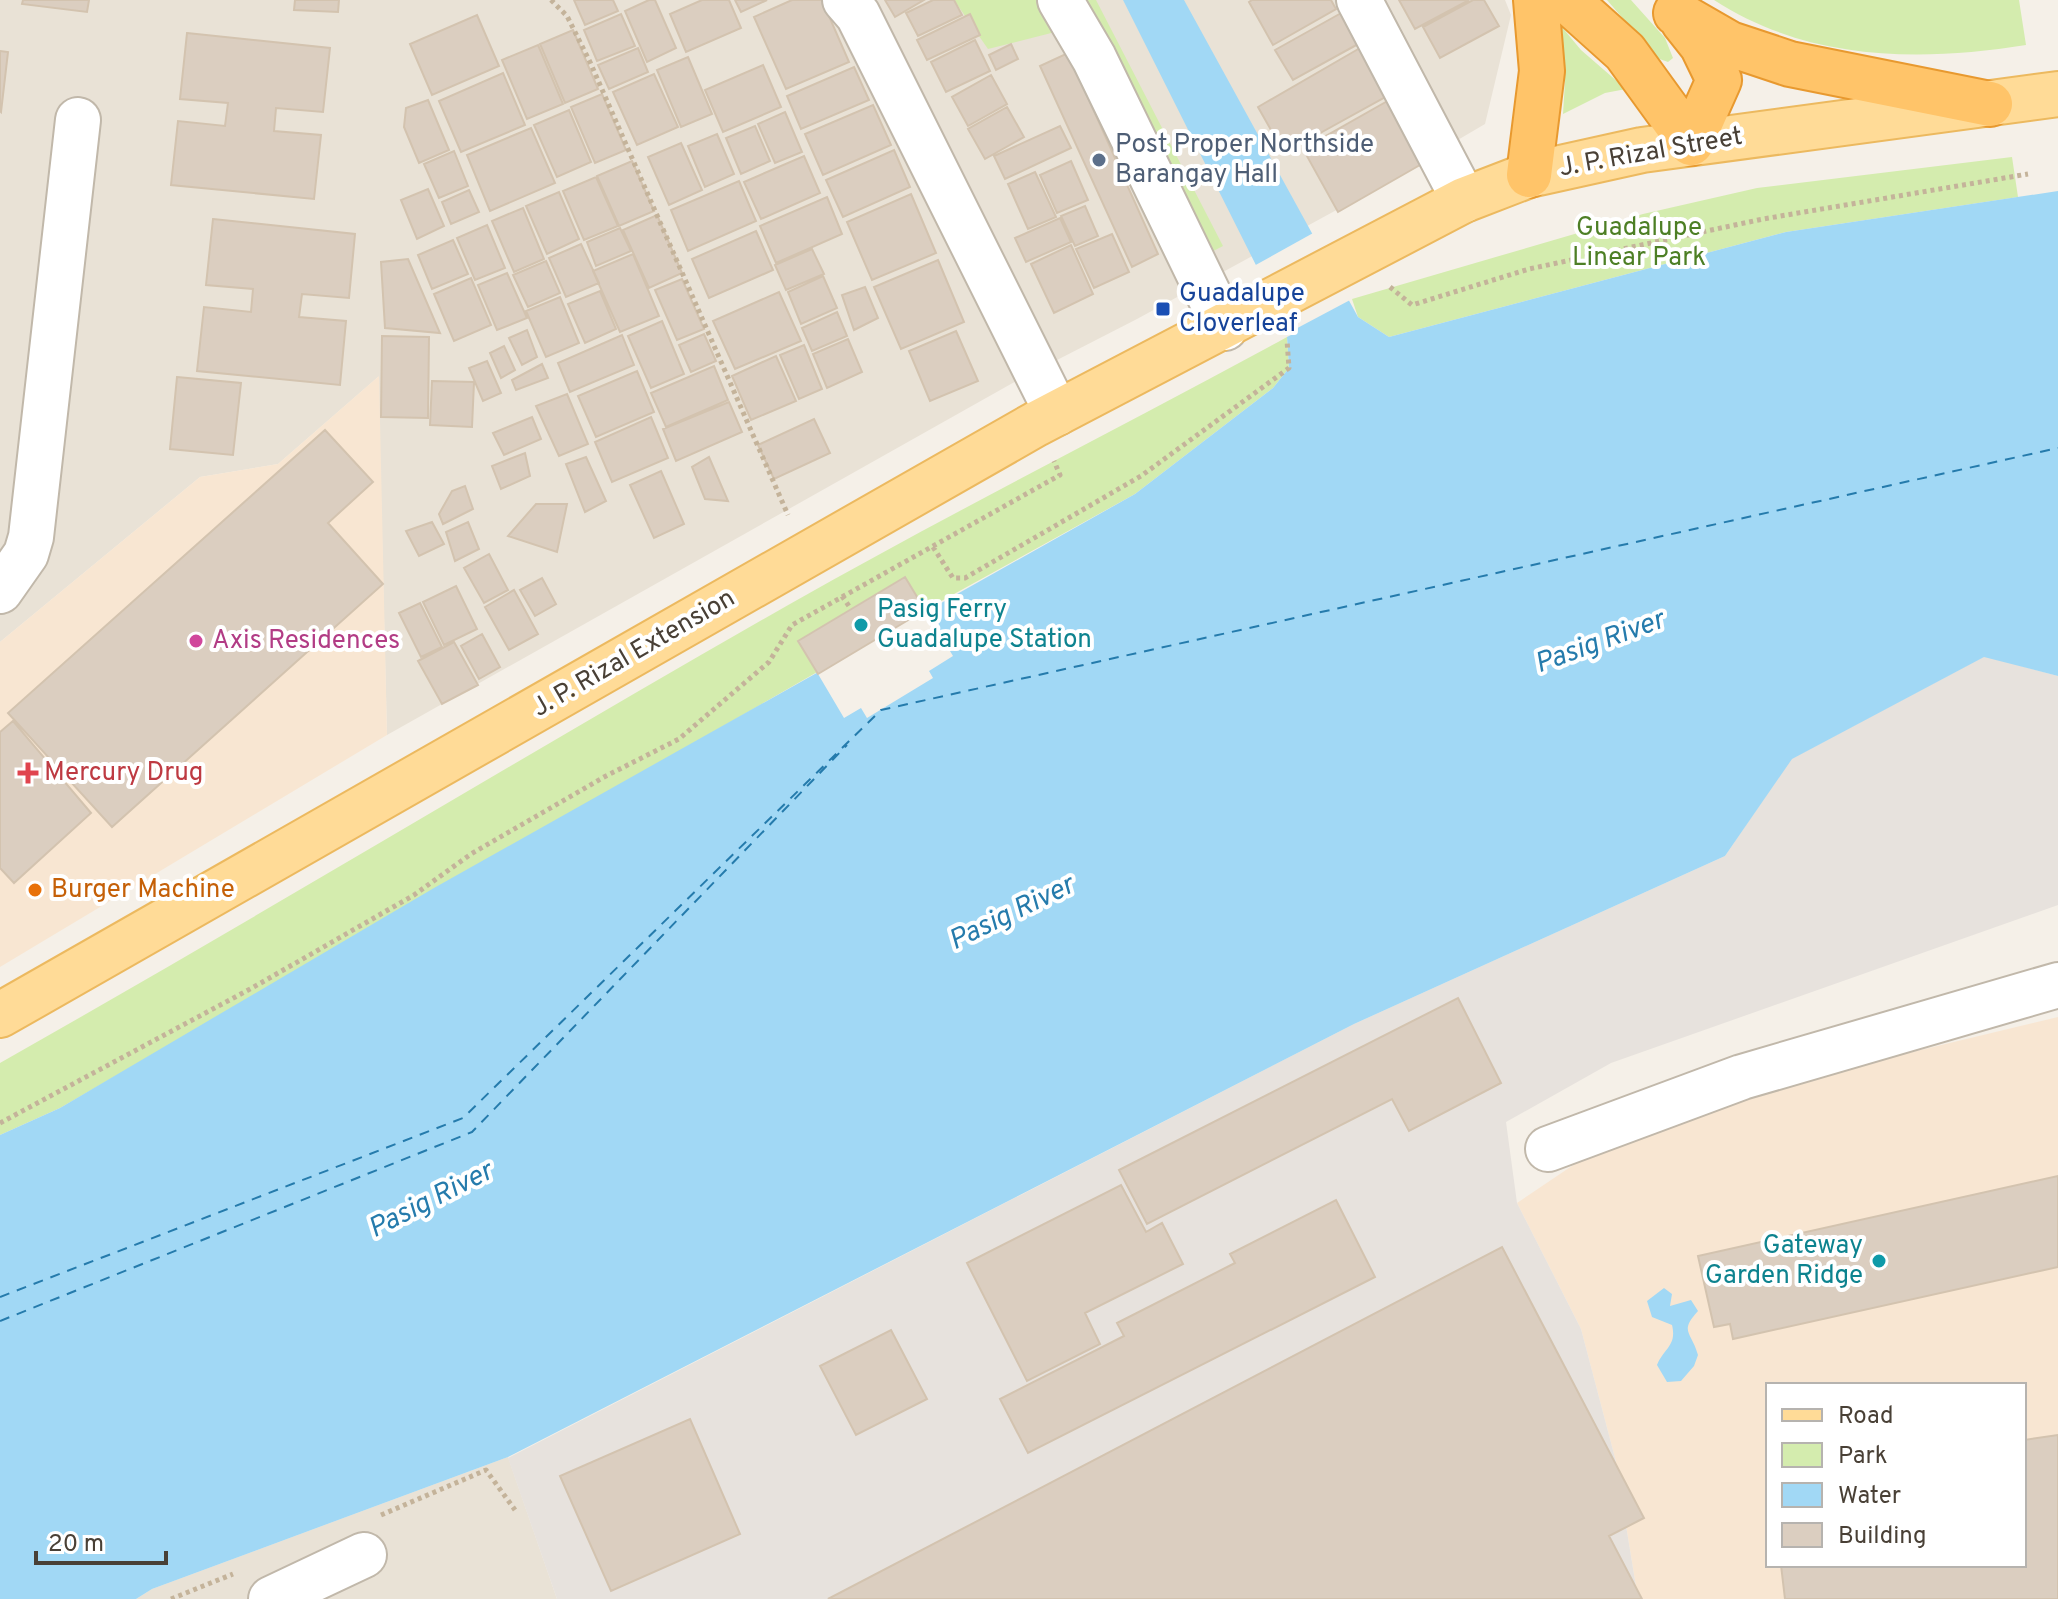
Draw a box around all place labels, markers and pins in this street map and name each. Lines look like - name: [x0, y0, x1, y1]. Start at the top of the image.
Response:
- place label: Post Proper Northside Barangay Hall: [1115, 129, 1374, 192]
- marker: Post Proper Northside Barangay Hall: [1090, 151, 1108, 169]
- place label: Guadalupe Cloverleaf: [1179, 278, 1305, 341]
- marker: Guadalupe Cloverleaf: [1154, 300, 1172, 318]
- place label: Pasig Ferry Guadalupe Station: [877, 594, 1092, 657]
- marker: Pasig Ferry Guadalupe Station: [852, 616, 870, 634]
- place label: Axis Residences: [212, 625, 400, 658]
- marker: Axis Residences: [187, 632, 205, 650]
- place label: Mercury Drug: [44, 757, 203, 790]
- marker: Mercury Drug: [19, 764, 37, 782]
- place label: Burger Machine: [51, 874, 235, 907]
- marker: Burger Machine: [26, 881, 44, 899]
- place label: Gateway Garden Ridge: [1705, 1230, 1863, 1293]
- marker: Gateway Garden Ridge: [1870, 1252, 1888, 1270]

